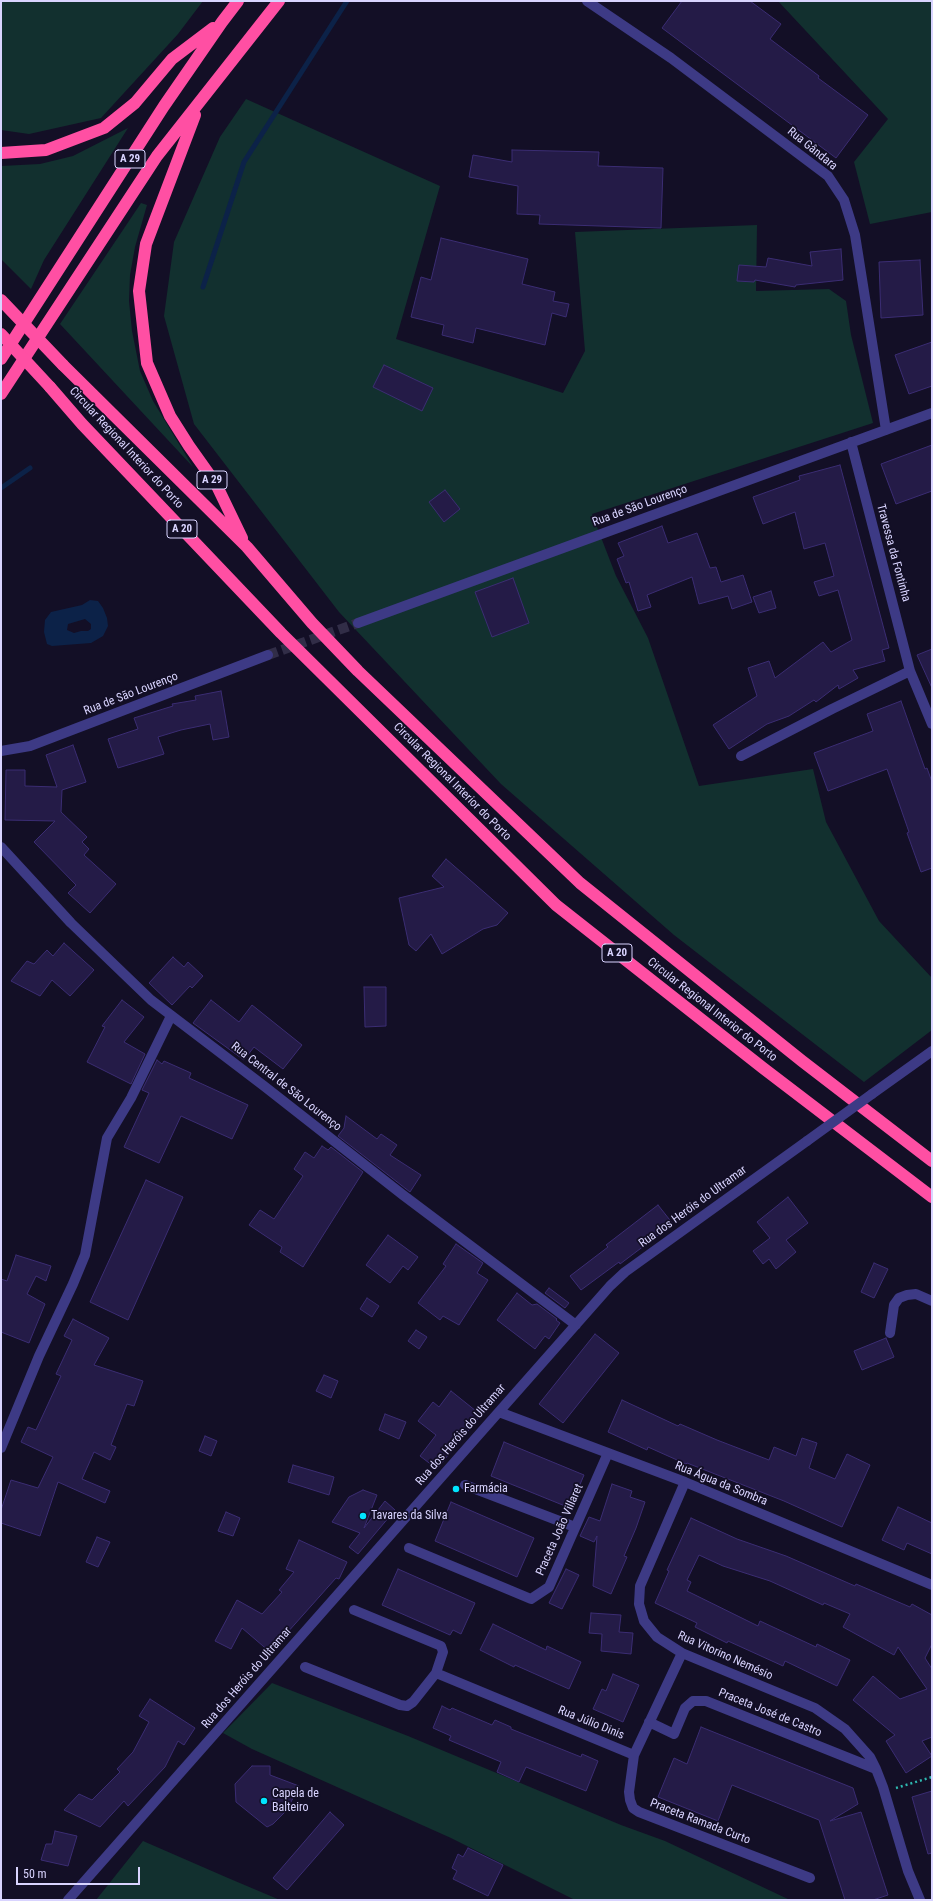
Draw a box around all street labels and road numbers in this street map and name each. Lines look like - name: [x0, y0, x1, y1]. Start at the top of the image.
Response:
- street label: Rua Gândara: [784, 124, 840, 174]
- road number: A 29: [115, 150, 145, 168]
- street label: Circular Regional Interior do Porto: [66, 384, 186, 512]
- road number: A 29: [197, 471, 227, 489]
- street label: Rua de São Lourenço: [591, 482, 689, 530]
- street label: Travessa da Fontinha: [873, 503, 913, 603]
- road number: A 20: [167, 520, 197, 538]
- street label: Rua de São Lourenço: [82, 669, 180, 719]
- street label: Circular Regional Interior do Porto: [390, 720, 514, 844]
- road number: A 20: [602, 944, 632, 962]
- street label: Circular Regional Interior do Porto: [644, 955, 780, 1065]
- street label: Rua Central de São Lourenço: [228, 1039, 344, 1135]
- street label: Rua dos Heróis do Ultramar: [636, 1163, 750, 1251]
- street label: Rua dos Heróis do Ultramar: [413, 1381, 509, 1489]
- street label: Rua Água da Sombra: [673, 1459, 769, 1509]
- street label: Praceta João Villaret: [533, 1482, 587, 1578]
- street label: Rua dos Heróis do Ultramar: [199, 1624, 295, 1732]
- street label: Rua Vitorino Nemésio: [675, 1629, 775, 1683]
- street label: Praceta José de Castro: [716, 1686, 824, 1740]
- street label: Rua Júlio Dinis: [556, 1703, 626, 1743]
- street label: Praceta Ramada Curto: [648, 1796, 752, 1848]

